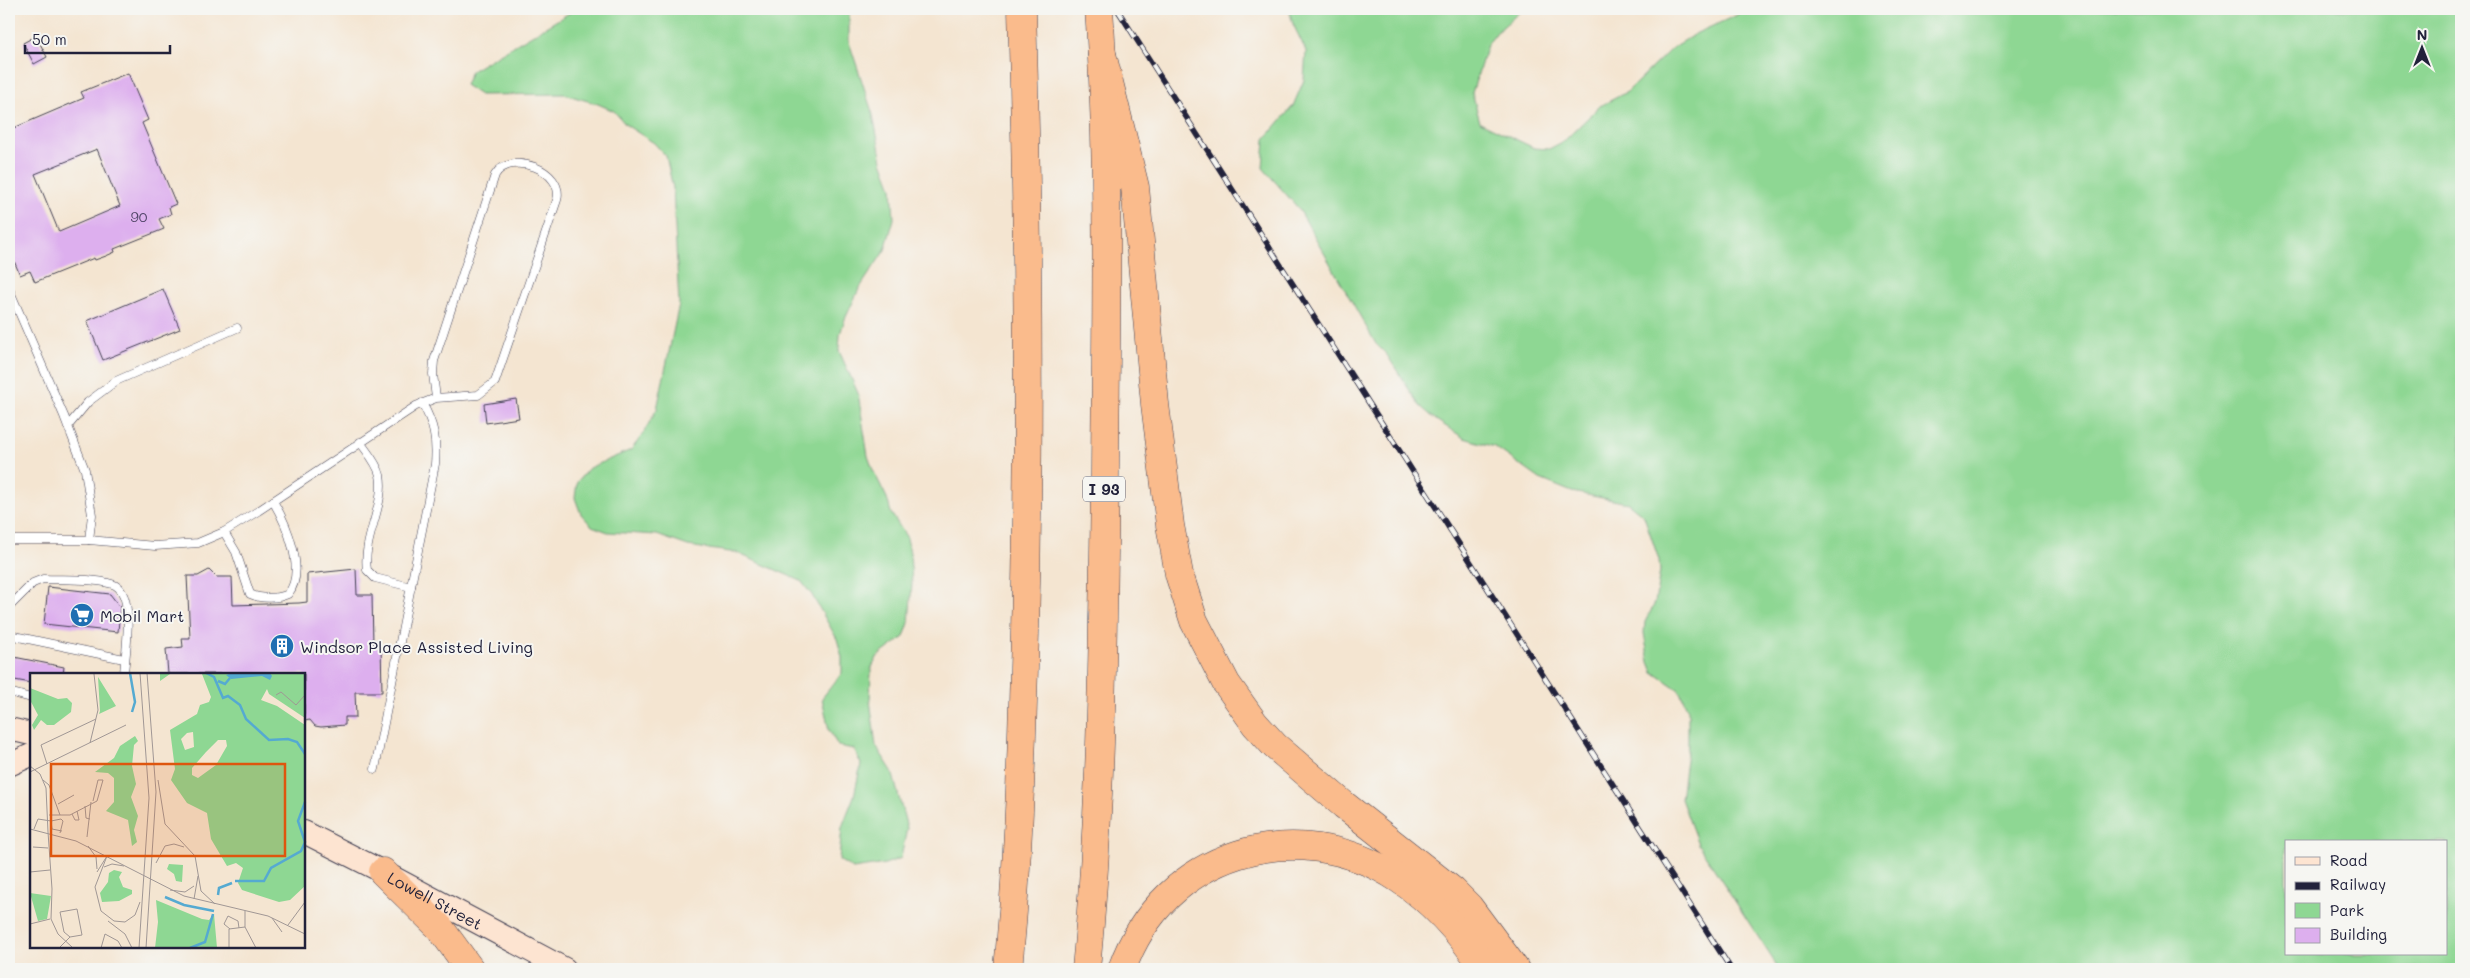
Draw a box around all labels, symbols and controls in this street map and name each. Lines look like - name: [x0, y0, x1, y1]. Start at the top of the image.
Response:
- scale bar: [25, 22, 170, 54]
- north arrow: [2398, 22, 2448, 72]
- text: N: [2417, 25, 2427, 44]
- text: 50 m: [32, 29, 67, 49]
- house number: 90: [131, 207, 148, 226]
- road number: I 93: [1083, 476, 1125, 502]
- supermarket icon: Mobil Mart: [69, 602, 95, 628]
- place label: Mobil Mart: [100, 605, 184, 626]
- building icon: Windsor Place Assisted Living: [269, 633, 295, 659]
- place label: Windsor Place Assisted Living: [300, 636, 533, 657]
- inset map: [30, 673, 305, 948]
- legend: [2285, 840, 2448, 956]
- text: Road: [2330, 850, 2367, 870]
- street label: Lowell Street: [384, 866, 486, 934]
- text: Railway: [2330, 874, 2386, 894]
- text: Park: [2330, 900, 2364, 920]
- text: Building: [2330, 924, 2387, 944]

